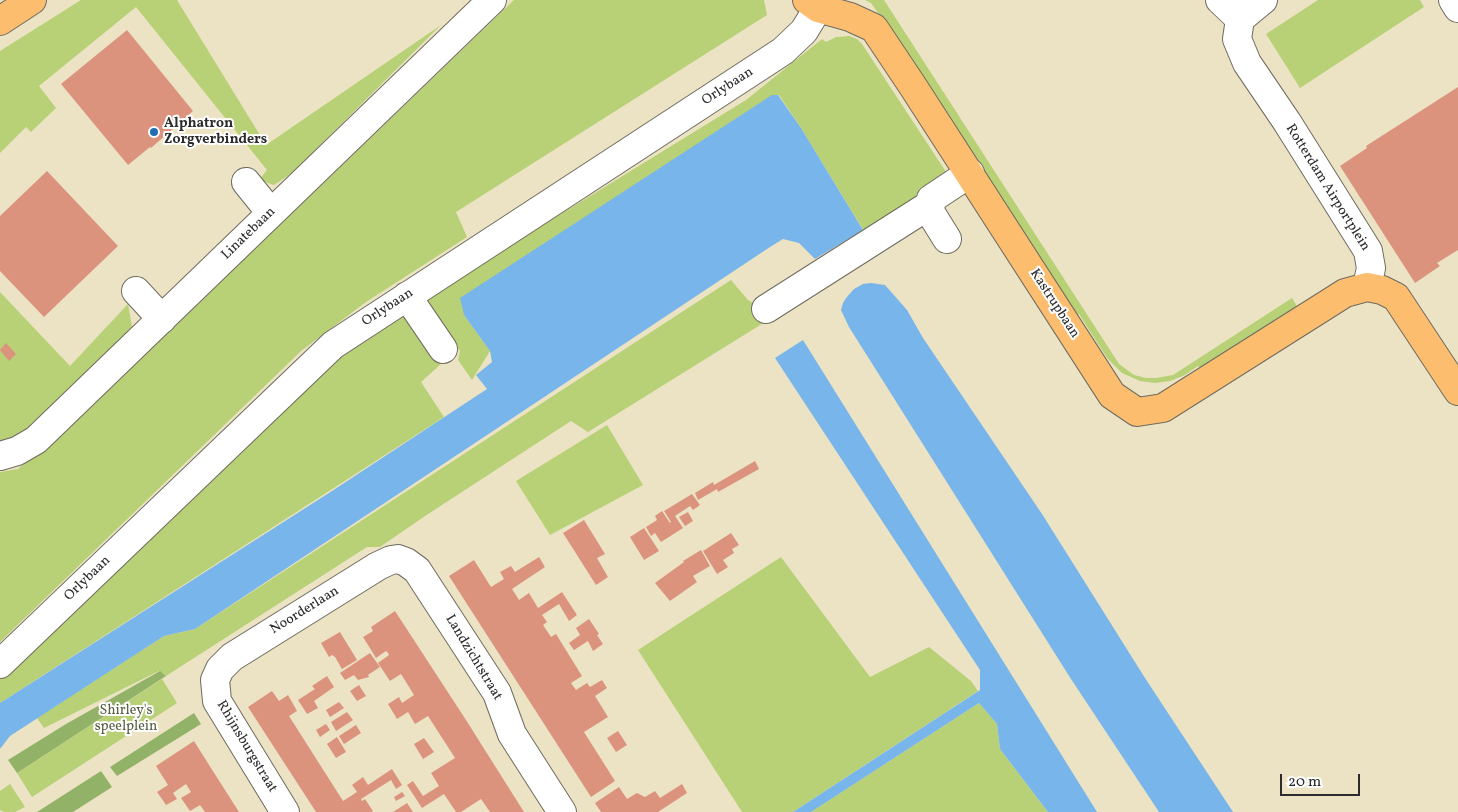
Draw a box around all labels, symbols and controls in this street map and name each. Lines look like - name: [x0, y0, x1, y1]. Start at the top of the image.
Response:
- street label: Orlybaan: [699, 64, 757, 110]
- place label: Alphatron Zorgverbinders: [164, 116, 267, 148]
- street label: Rotterdam Airportplein: [1281, 122, 1373, 254]
- marker: Alphatron Zorgverbinders: [148, 126, 160, 138]
- street label: Linatebaan: [219, 204, 279, 264]
- street label: Kastrupbaan: [1025, 266, 1083, 342]
- street label: Orlybaan: [359, 285, 417, 331]
- street label: Orlybaan: [61, 553, 115, 605]
- street label: Noorderlaan: [267, 583, 343, 639]
- street label: Landzichtstraat: [441, 612, 505, 704]
- street label: Rhijnsburgstraat: [212, 698, 280, 796]
- park label: Shirley's speelplein: [95, 703, 157, 736]
- scale bar: [1283, 764, 1363, 796]
- text: 20 m: [1288, 772, 1321, 793]

